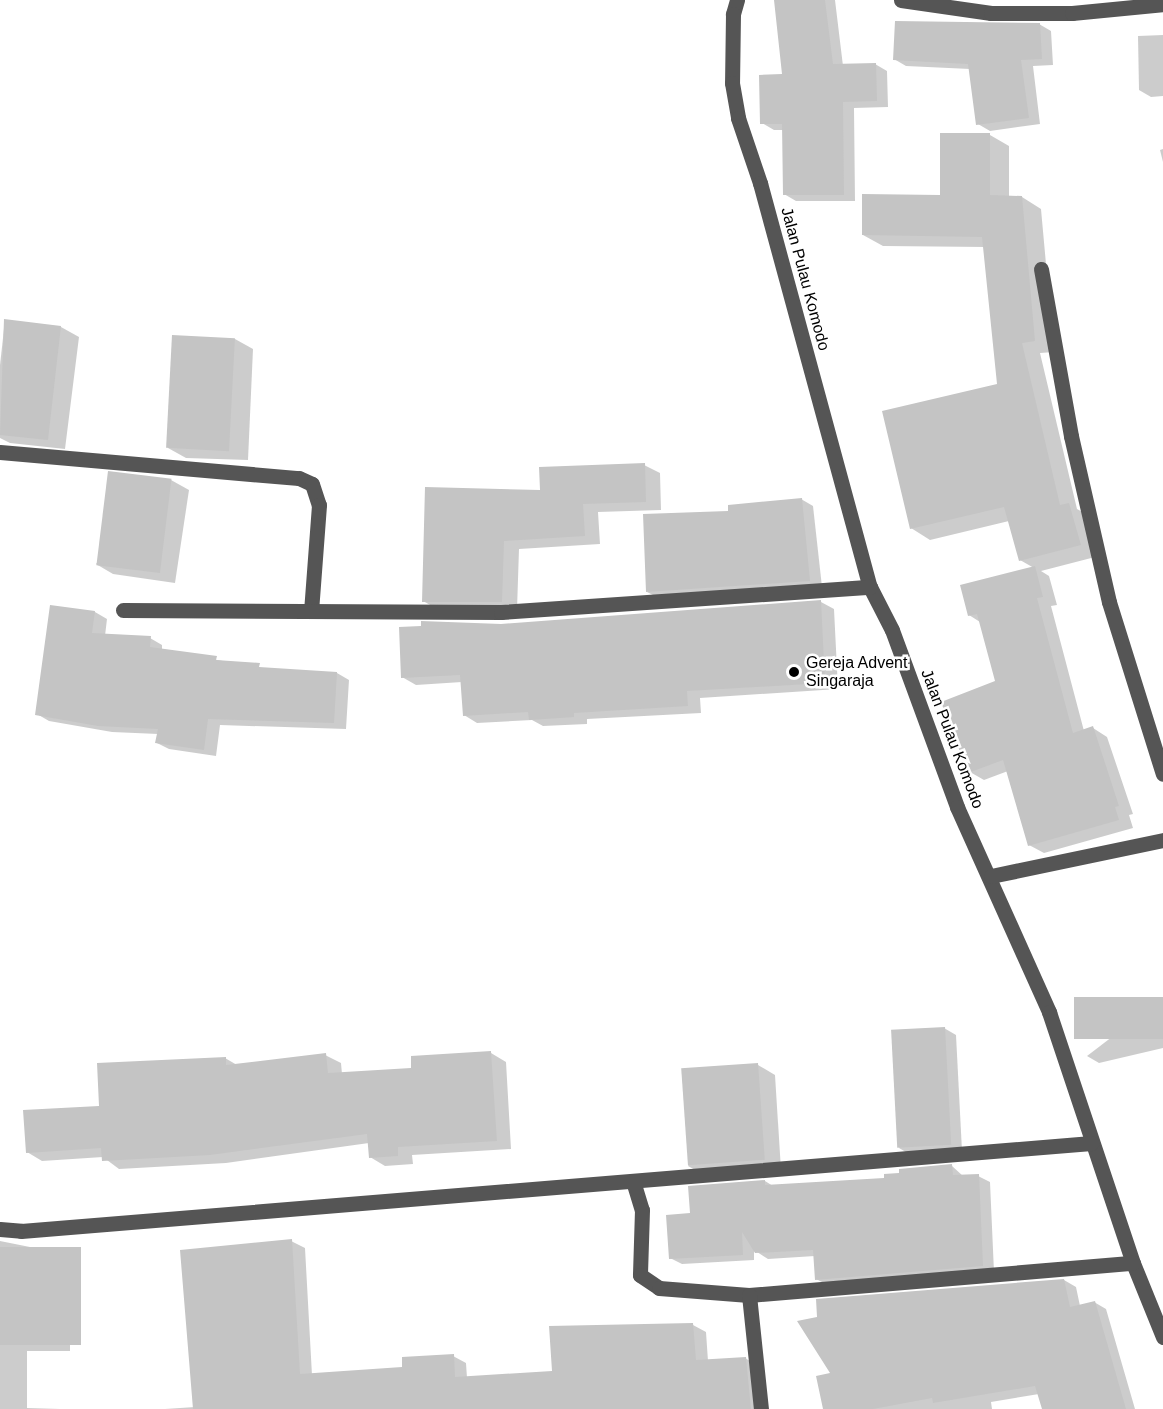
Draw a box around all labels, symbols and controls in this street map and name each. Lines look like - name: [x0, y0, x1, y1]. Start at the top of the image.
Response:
- street label: Jalan Pulau Komodo: [777, 205, 833, 353]
- place label: Gereja Advent Singaraja: [806, 653, 908, 691]
- marker: Gereja Advent Singaraja: [787, 665, 801, 679]
- street label: Jalan Pulau Komodo: [917, 667, 987, 811]

